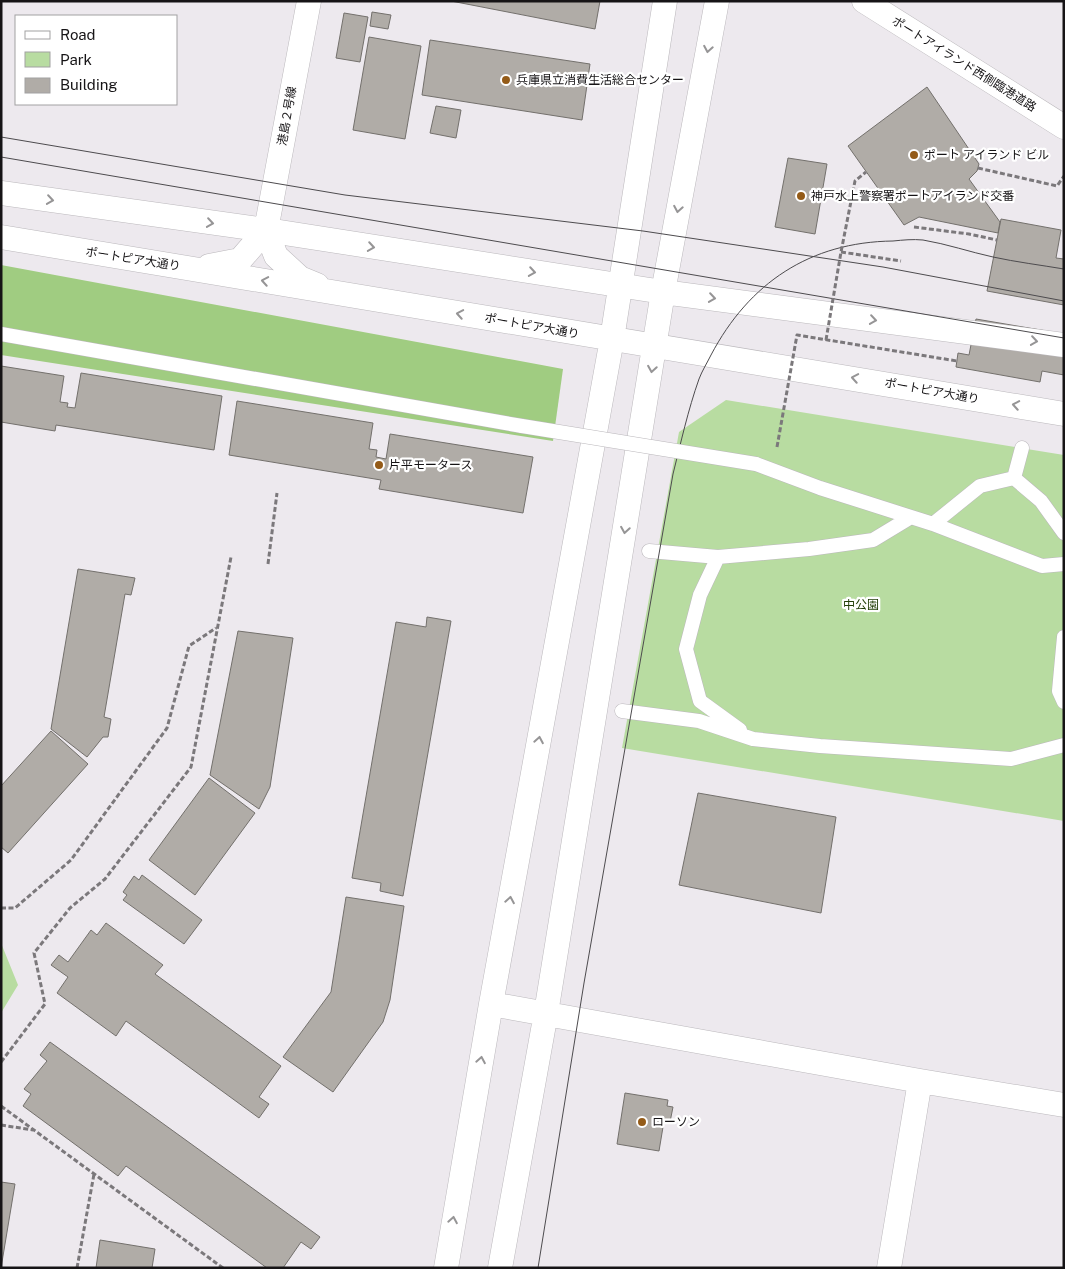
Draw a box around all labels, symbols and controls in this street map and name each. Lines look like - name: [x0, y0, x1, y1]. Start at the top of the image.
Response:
- street label: ポートアイランド西側臨港道路: [889, 14, 1039, 114]
- legend: [15, 15, 178, 105]
- text: Road: [60, 26, 96, 43]
- one-way arrow: [703, 45, 713, 54]
- text: Park: [60, 51, 92, 68]
- place label: 兵庫県立消費生活総合センター: [516, 73, 684, 87]
- marker: 兵庫県立消費生活総合センター: [500, 74, 512, 86]
- text: Building: [60, 76, 118, 93]
- street label: 港島２号線: [275, 85, 299, 147]
- place label: ポート アイランド ビル: [924, 148, 1049, 162]
- marker: ポート アイランド ビル: [908, 149, 920, 161]
- place label: 神戸水上警察署ポートアイランド交番: [811, 189, 1014, 203]
- marker: 神戸水上警察署ポートアイランド交番: [795, 190, 807, 202]
- one-way arrow: [46, 194, 54, 205]
- one-way arrow: [674, 205, 684, 213]
- one-way arrow: [206, 217, 215, 227]
- one-way arrow: [367, 241, 375, 251]
- street label: ポートピア大通り: [84, 245, 182, 273]
- one-way arrow: [527, 266, 536, 276]
- one-way arrow: [261, 276, 270, 286]
- one-way arrow: [708, 292, 716, 303]
- one-way arrow: [456, 309, 465, 319]
- street label: ポートピア大通り: [484, 311, 580, 341]
- one-way arrow: [869, 314, 877, 325]
- one-way arrow: [1030, 335, 1038, 346]
- one-way arrow: [647, 365, 657, 374]
- one-way arrow: [851, 374, 860, 384]
- street label: ポートピア大通り: [884, 376, 980, 406]
- one-way arrow: [1011, 401, 1020, 411]
- place label: 片平モータース: [389, 458, 472, 472]
- marker: 片平モータース: [373, 459, 385, 471]
- one-way arrow: [621, 525, 631, 534]
- park label: 中公園: [843, 598, 879, 612]
- one-way arrow: [534, 735, 544, 744]
- one-way arrow: [504, 895, 515, 904]
- one-way arrow: [476, 1055, 486, 1064]
- place label: ローソン: [652, 1115, 700, 1129]
- marker: ローソン: [636, 1116, 648, 1128]
- one-way arrow: [448, 1215, 458, 1224]

